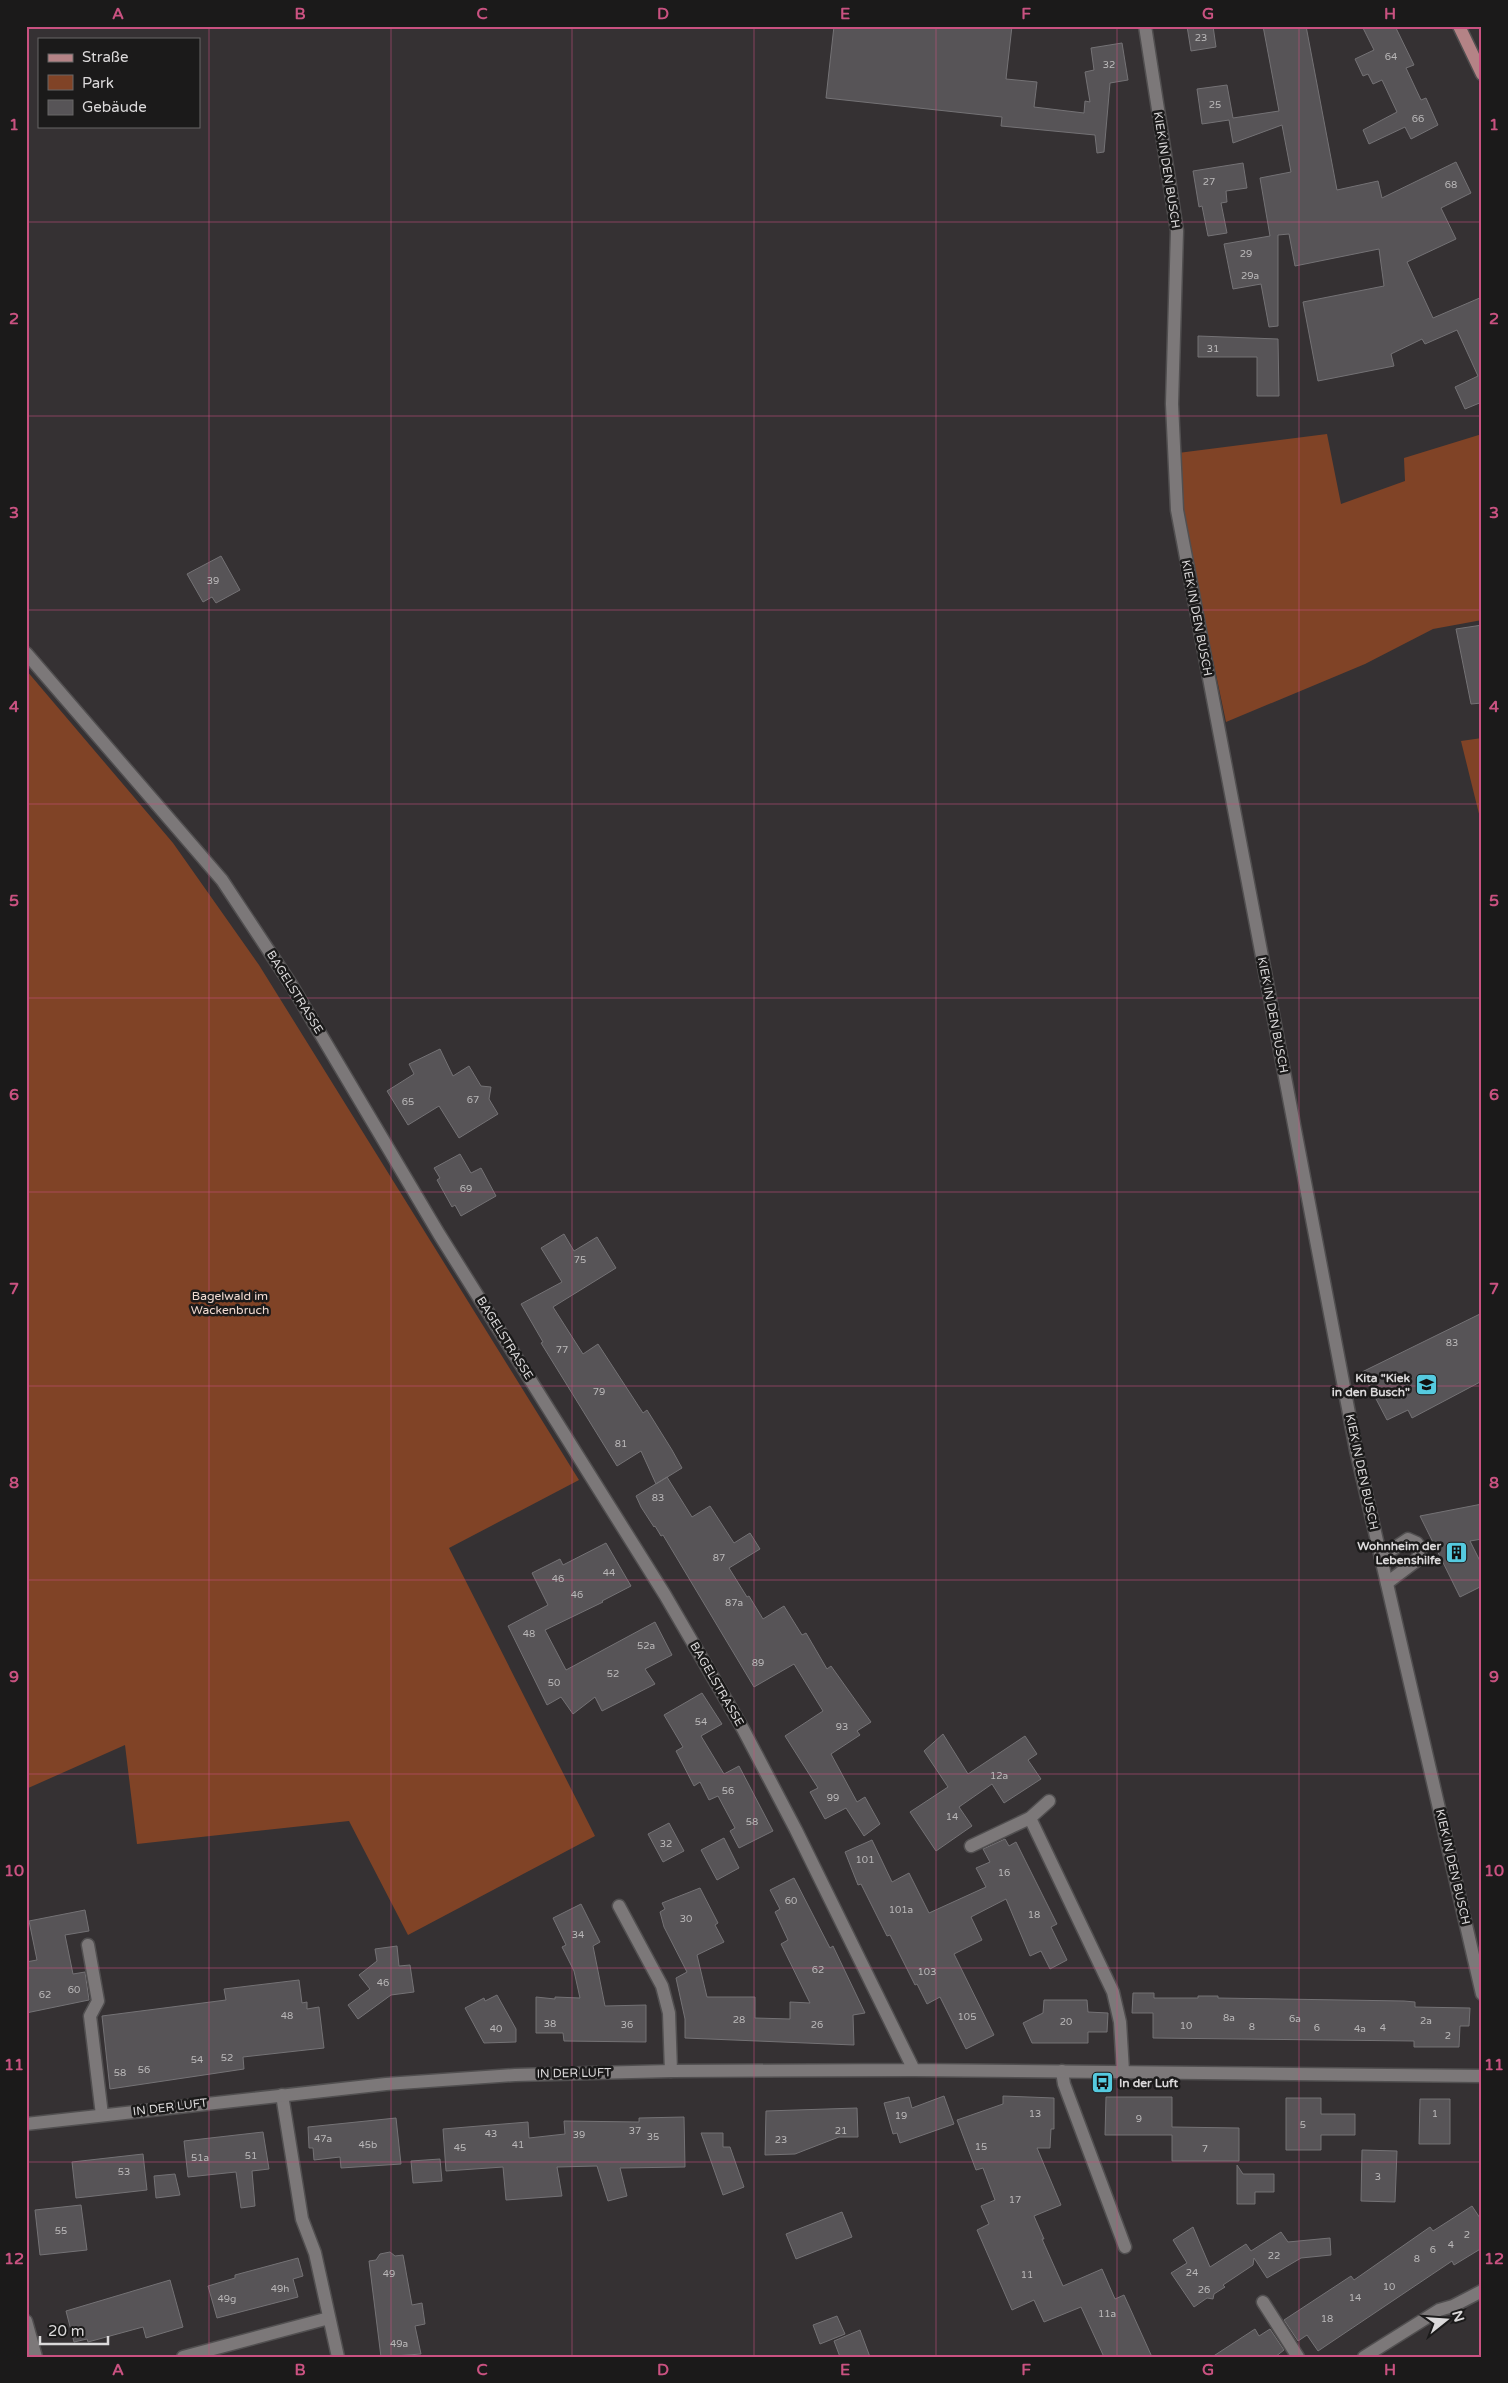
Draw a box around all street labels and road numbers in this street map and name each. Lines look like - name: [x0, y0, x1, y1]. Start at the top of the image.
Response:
- street label: KIEK IN DEN BUSCH: [1151, 111, 1183, 229]
- street label: KIEK IN DEN BUSCH: [1179, 559, 1215, 677]
- street label: BAGELSTRASSE: [264, 948, 326, 1036]
- street label: KIEK IN DEN BUSCH: [1255, 956, 1291, 1074]
- street label: BAGELSTRASSE: [474, 1294, 536, 1382]
- street label: KIEK IN DEN BUSCH: [1343, 1413, 1381, 1531]
- street label: BAGELSTRASSE: [687, 1639, 747, 1729]
- street label: KIEK IN DEN BUSCH: [1433, 1808, 1473, 1926]
- street label: IN DER LUFT: [536, 2065, 612, 2081]
- street label: IN DER LUFT: [132, 2095, 209, 2119]

